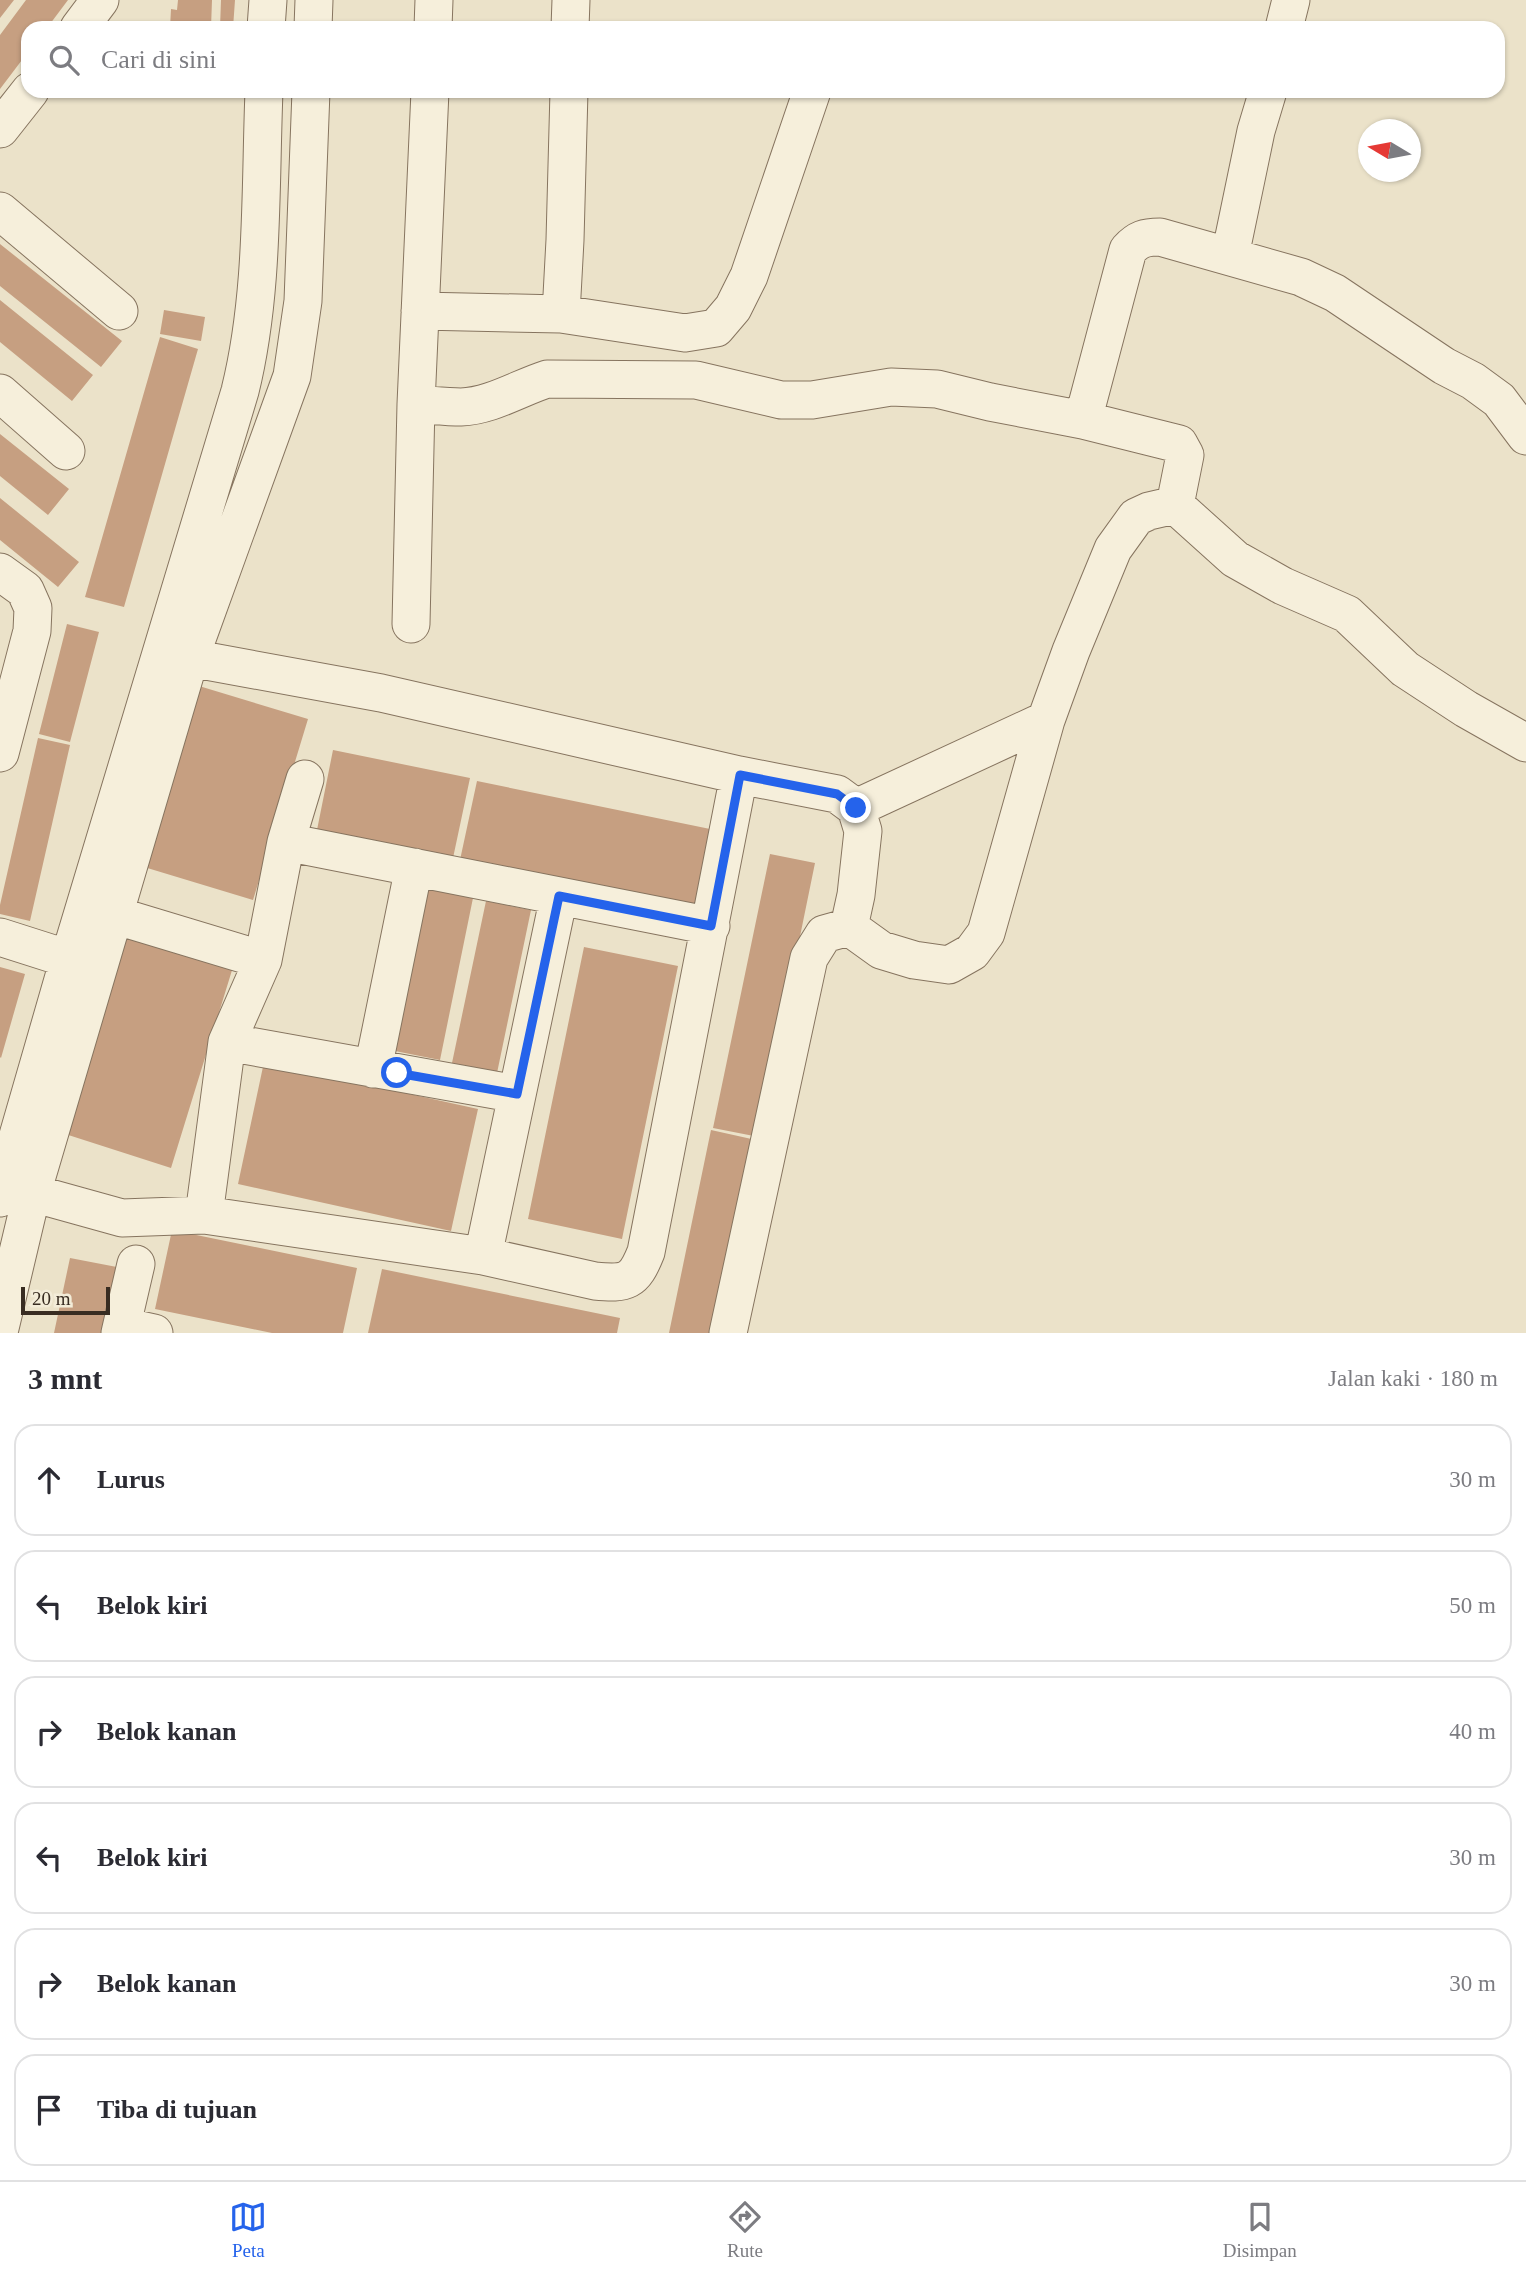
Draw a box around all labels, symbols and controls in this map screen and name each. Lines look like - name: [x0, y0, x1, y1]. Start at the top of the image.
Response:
- search box: [21, 21, 1505, 98]
- icon: search: [45, 41, 83, 79]
- text: Cari di sini: [101, 45, 217, 74]
- north arrow: [1358, 119, 1421, 182]
- route end: [840, 792, 871, 823]
- route start: [381, 1057, 412, 1088]
- scale bar: [21, 1284, 110, 1316]
- text: 20 m: [32, 1288, 71, 1309]
- text: 3 mnt: [28, 1362, 102, 1395]
- text: Jalan kaki · 180 m: [1328, 1366, 1498, 1391]
- icon: ahead: [30, 1461, 68, 1499]
- text: Lurus: [97, 1465, 165, 1494]
- text: 30 m: [1449, 1467, 1496, 1492]
- icon: left: [30, 1587, 68, 1625]
- text: Belok kiri: [97, 1591, 208, 1620]
- text: 50 m: [1449, 1593, 1496, 1618]
- icon: right: [30, 1713, 68, 1751]
- text: Belok kanan: [97, 1717, 236, 1746]
- text: 40 m: [1449, 1719, 1496, 1744]
- icon: left: [30, 1839, 68, 1877]
- text: Belok kiri: [97, 1843, 208, 1872]
- text: 30 m: [1449, 1845, 1496, 1870]
- icon: right: [30, 1965, 68, 2003]
- text: Belok kanan: [97, 1969, 236, 1998]
- text: 30 m: [1449, 1971, 1496, 1996]
- icon: arrive: [30, 2091, 68, 2129]
- text: Tiba di tujuan: [97, 2095, 257, 2124]
- tab: Peta: [229, 2198, 267, 2262]
- tab: Rute: [726, 2198, 764, 2262]
- tab: Disimpan: [1223, 2198, 1297, 2262]

